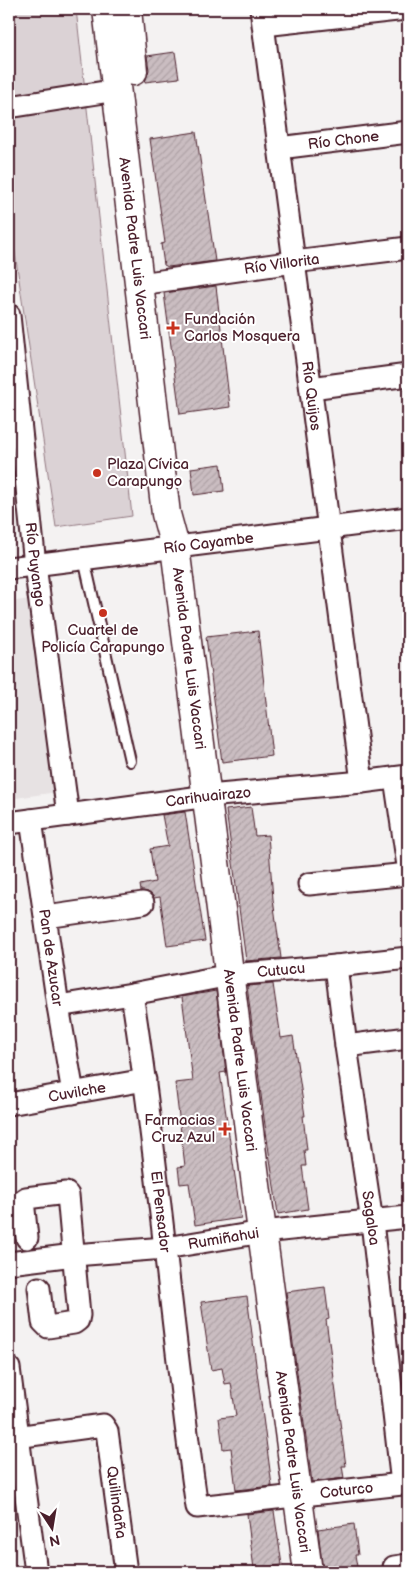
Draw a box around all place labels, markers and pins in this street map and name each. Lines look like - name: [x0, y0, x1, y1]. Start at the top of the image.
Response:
- place label: Fundación Carlos Mosquera: [184, 310, 300, 346]
- marker: Fundación Carlos Mosquera: [166, 321, 180, 335]
- place label: Plaza Cívica Carapungo: [107, 455, 189, 491]
- marker: Plaza Cívica Carapungo: [91, 467, 103, 479]
- marker: Cuartel de Policía Carapungo: [97, 607, 109, 619]
- place label: Cuartel de Policía Carapungo: [41, 621, 165, 657]
- place label: Farmacias Cruz Azul: [144, 1111, 216, 1147]
- marker: Farmacias Cruz Azul: [219, 1123, 231, 1135]

